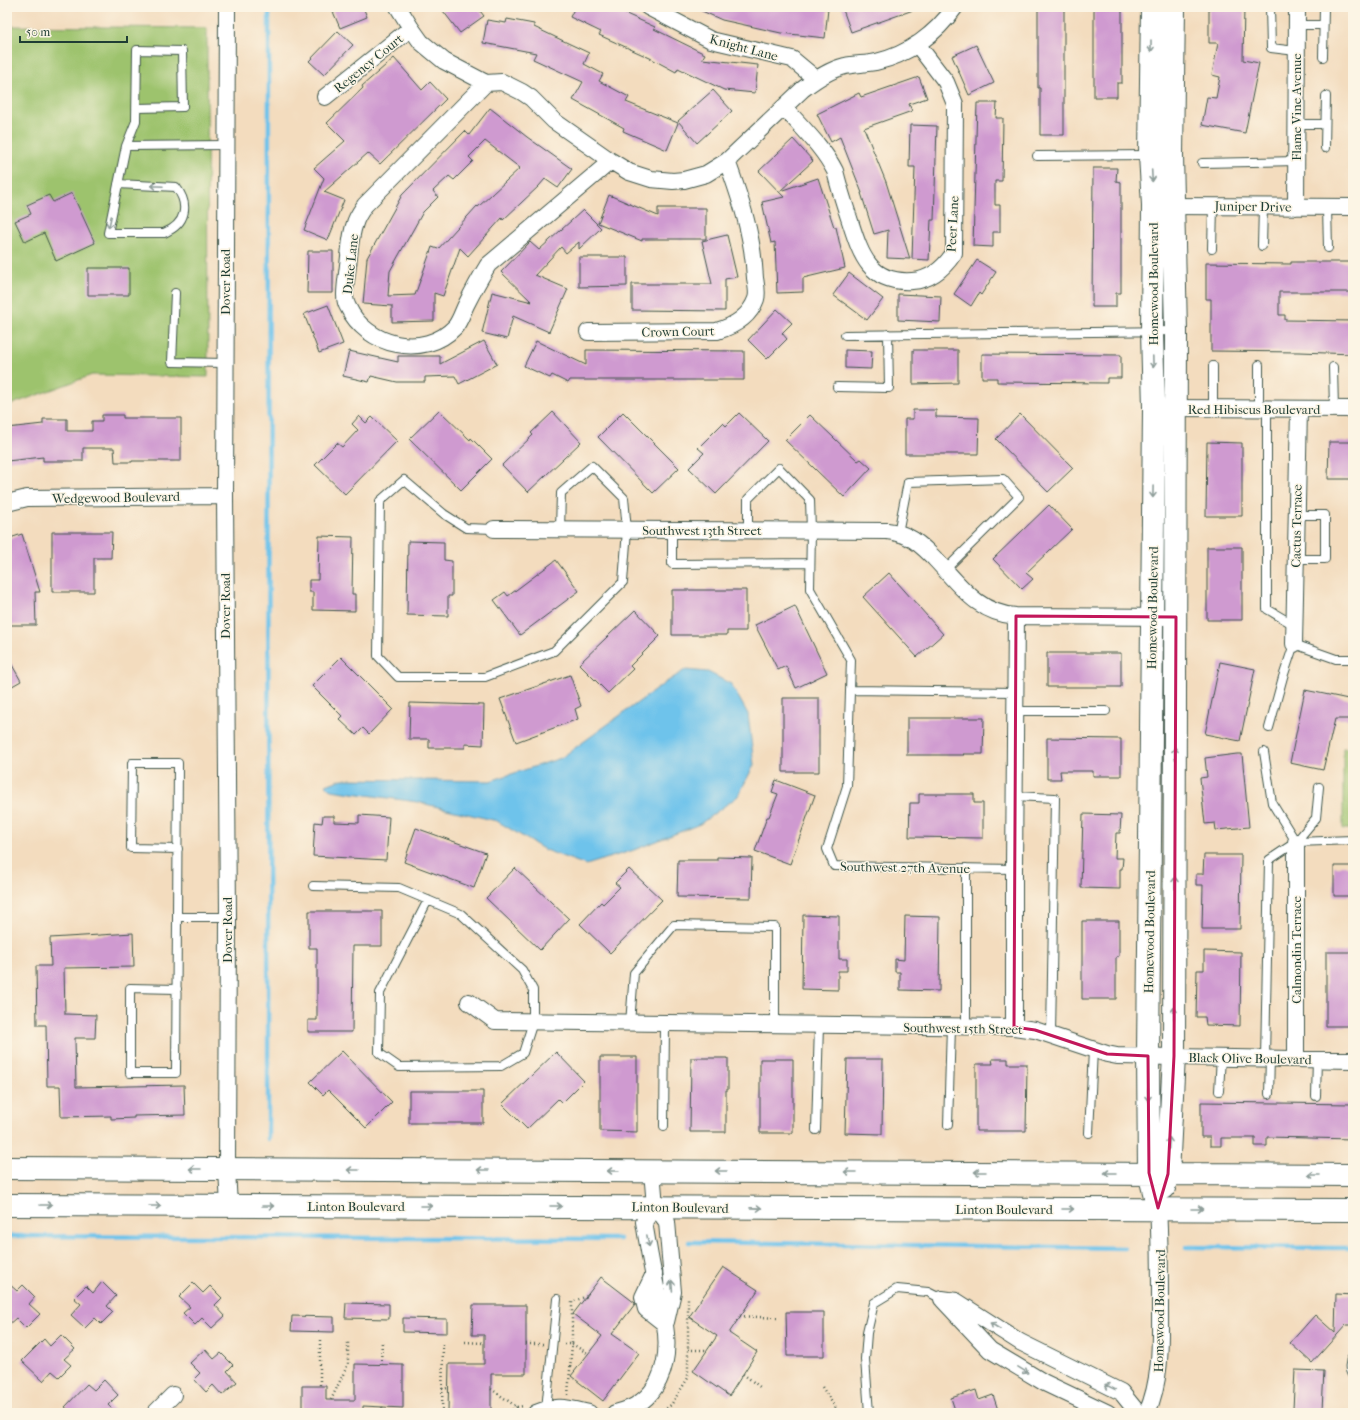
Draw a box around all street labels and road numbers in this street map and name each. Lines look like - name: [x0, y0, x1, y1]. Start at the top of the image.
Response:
- street label: Regency Court: [331, 31, 406, 96]
- street label: Knight Lane: [708, 31, 780, 64]
- street label: Flame Vine Avenue: [1289, 53, 1304, 161]
- street label: Peer Lane: [944, 195, 961, 253]
- street label: Juniper Drive: [1213, 198, 1292, 215]
- street label: Homewood Boulevard: [1146, 222, 1161, 346]
- street label: Duke Lane: [340, 232, 361, 295]
- street label: Dover Road: [218, 248, 233, 315]
- street label: Crown Court: [641, 323, 715, 340]
- street label: Red Hibiscus Boulevard: [1188, 402, 1321, 417]
- street label: Cactus Terrace: [1288, 484, 1305, 568]
- street label: Wedgewood Boulevard: [51, 489, 181, 506]
- street label: Southwest 13th Street: [642, 523, 762, 538]
- street label: Homewood Boulevard: [1144, 545, 1161, 670]
- street label: Dover Road: [218, 572, 233, 639]
- street label: Southwest 27th Avenue: [840, 859, 971, 876]
- street label: Homewood Boulevard: [1141, 869, 1158, 994]
- street label: Dover Road: [220, 896, 235, 963]
- street label: Calmondin Terrace: [1289, 896, 1304, 1004]
- street label: Southwest 15th Street: [903, 1020, 1023, 1037]
- street label: Black Olive Boulevard: [1188, 1050, 1313, 1067]
- street label: Linton Boulevard: [307, 1199, 406, 1214]
- street label: Linton Boulevard: [631, 1199, 730, 1216]
- street label: Linton Boulevard: [955, 1202, 1054, 1217]
- street label: Homewood Boulevard: [1151, 1248, 1168, 1373]

